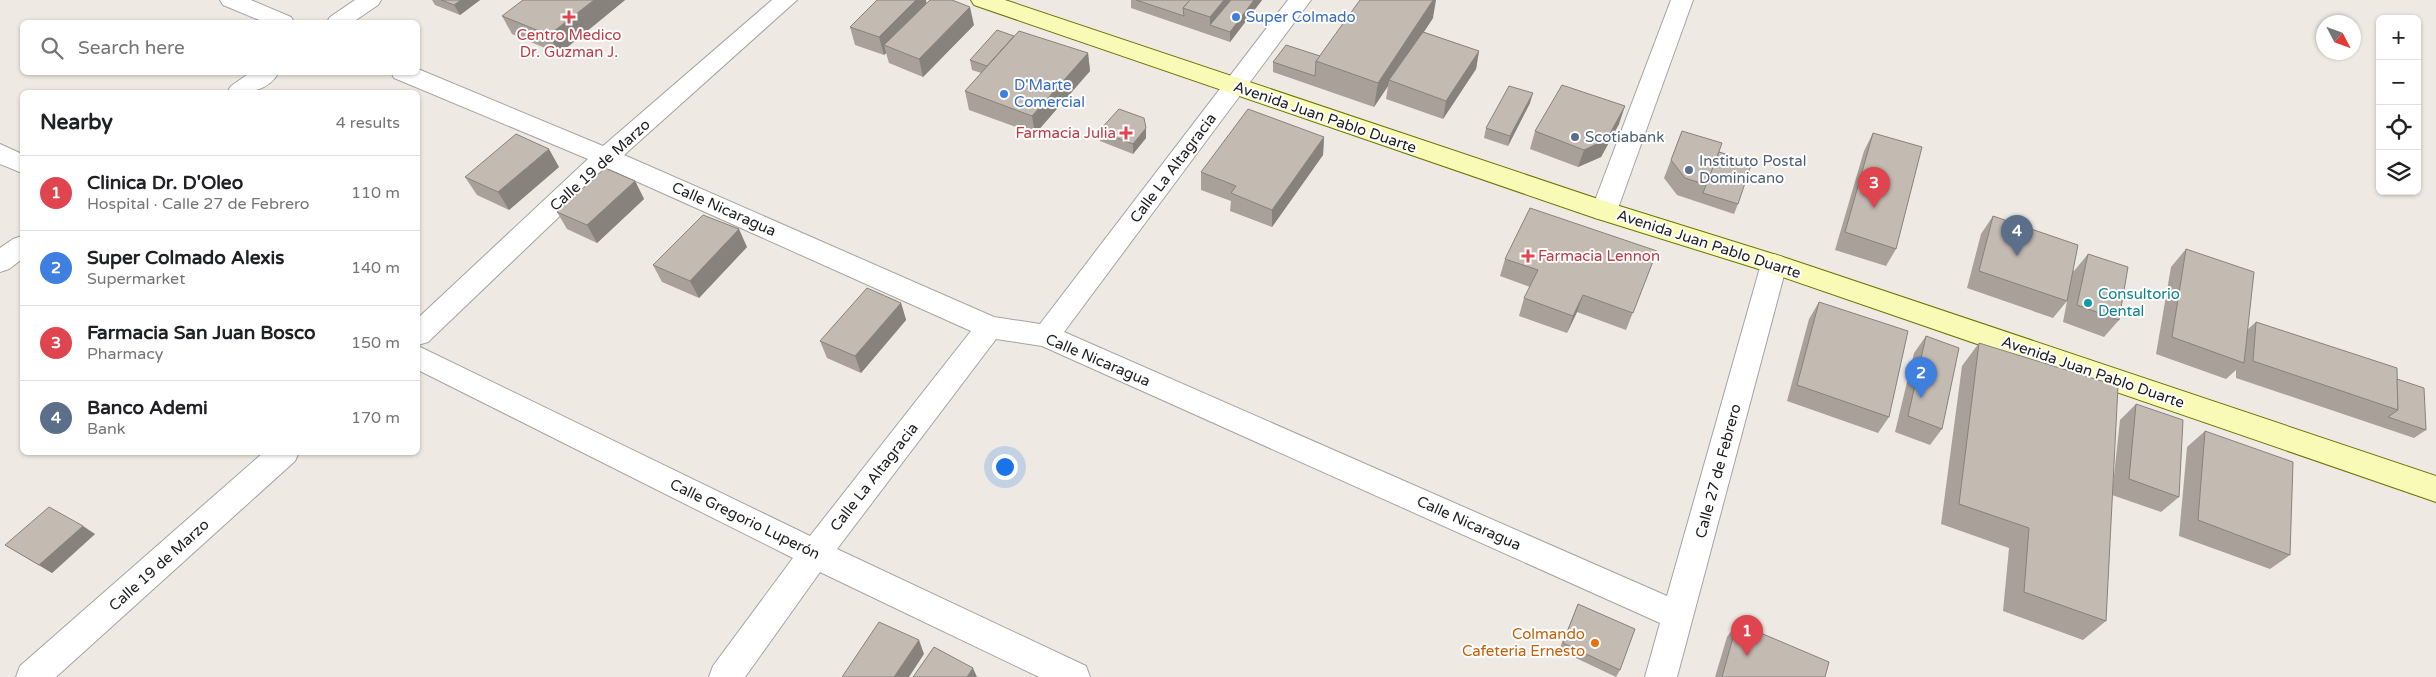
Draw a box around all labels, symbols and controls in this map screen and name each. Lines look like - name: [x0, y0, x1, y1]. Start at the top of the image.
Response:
- place label: Super Colmado: [1246, 8, 1356, 26]
- marker: Centro Medico Dr. Guzman J.: [562, 10, 576, 24]
- marker: Super Colmado: [1230, 11, 1242, 23]
- north arrow: [2316, 15, 2361, 60]
- map controls: [2376, 15, 2421, 195]
- button: +: [2376, 15, 2421, 60]
- search box: [20, 20, 420, 75]
- place label: Centro Medico Dr. Guzman J.: [517, 26, 621, 61]
- icon: search: [38, 34, 66, 62]
- text: Search here: [78, 37, 185, 59]
- button: −: [2376, 60, 2421, 105]
- place label: D'Marte Comercial: [1014, 76, 1085, 111]
- street label: Avenida Juan Pablo Duarte: [1231, 77, 1419, 157]
- marker: D'Marte Comercial: [998, 88, 1010, 100]
- button: locate: [2376, 105, 2421, 150]
- text: Nearby: [40, 110, 113, 135]
- street label: Calle La Altagracia: [1126, 110, 1220, 226]
- text: 4 results: [336, 113, 400, 133]
- street label: Calle 19 de Marzo: [546, 115, 654, 215]
- place label: Farmacia Julia: [1016, 124, 1116, 142]
- marker: Farmacia Julia: [1120, 127, 1132, 139]
- place label: Scotiabank: [1585, 128, 1664, 146]
- marker: Scotiabank: [1569, 131, 1581, 143]
- button: layers: [2376, 150, 2421, 195]
- place label: Instituto Postal Dominicano: [1699, 152, 1806, 187]
- marker: Instituto Postal Dominicano: [1683, 164, 1695, 176]
- pin: 3: [1858, 167, 1890, 208]
- text: Clinica Dr. D'Oleo: [87, 172, 243, 194]
- street label: Calle Nicaragua: [669, 178, 779, 240]
- text: 1: [51, 183, 61, 203]
- text: 110 m: [351, 183, 400, 203]
- text: Hospital · Calle 27 de Febrero: [87, 194, 310, 214]
- street label: Avenida Juan Pablo Duarte: [1615, 206, 1803, 282]
- pin: 4: [2001, 215, 2033, 256]
- text: Super Colmado Alexis: [87, 247, 284, 269]
- place label: Farmacia Lennon: [1538, 247, 1660, 265]
- marker: Farmacia Lennon: [1522, 250, 1534, 262]
- text: 2: [51, 258, 61, 278]
- text: 140 m: [351, 258, 400, 278]
- text: Supermarket: [87, 269, 185, 289]
- place label: Consultorio Dental: [2098, 285, 2180, 320]
- marker: Consultorio Dental: [2082, 297, 2094, 309]
- text: Farmacia San Juan Bosco: [87, 322, 316, 344]
- street label: Calle Nicaragua: [1043, 330, 1153, 390]
- street label: Avenida Juan Pablo Duarte: [1999, 332, 2187, 412]
- text: 3: [51, 333, 61, 353]
- text: 150 m: [351, 333, 400, 353]
- text: Pharmacy: [87, 344, 163, 364]
- pin: 2: [1905, 357, 1937, 398]
- text: Banco Ademi: [87, 397, 208, 419]
- street label: Calle 27 de Febrero: [1691, 402, 1745, 540]
- text: 4: [51, 408, 61, 428]
- text: 170 m: [351, 408, 400, 428]
- text: Bank: [87, 419, 126, 439]
- street label: Calle La Altagracia: [826, 419, 922, 535]
- your location: [992, 454, 1018, 480]
- street label: Calle Gregorio Luperón: [667, 475, 823, 563]
- street label: Calle Nicaragua: [1414, 492, 1524, 554]
- street label: Calle 19 de Marzo: [105, 515, 213, 615]
- pin: 1: [1731, 615, 1763, 656]
- place label: Colmando Cafeteria Ernesto: [1462, 625, 1585, 660]
- marker: Colmando Cafeteria Ernesto: [1589, 637, 1601, 649]

